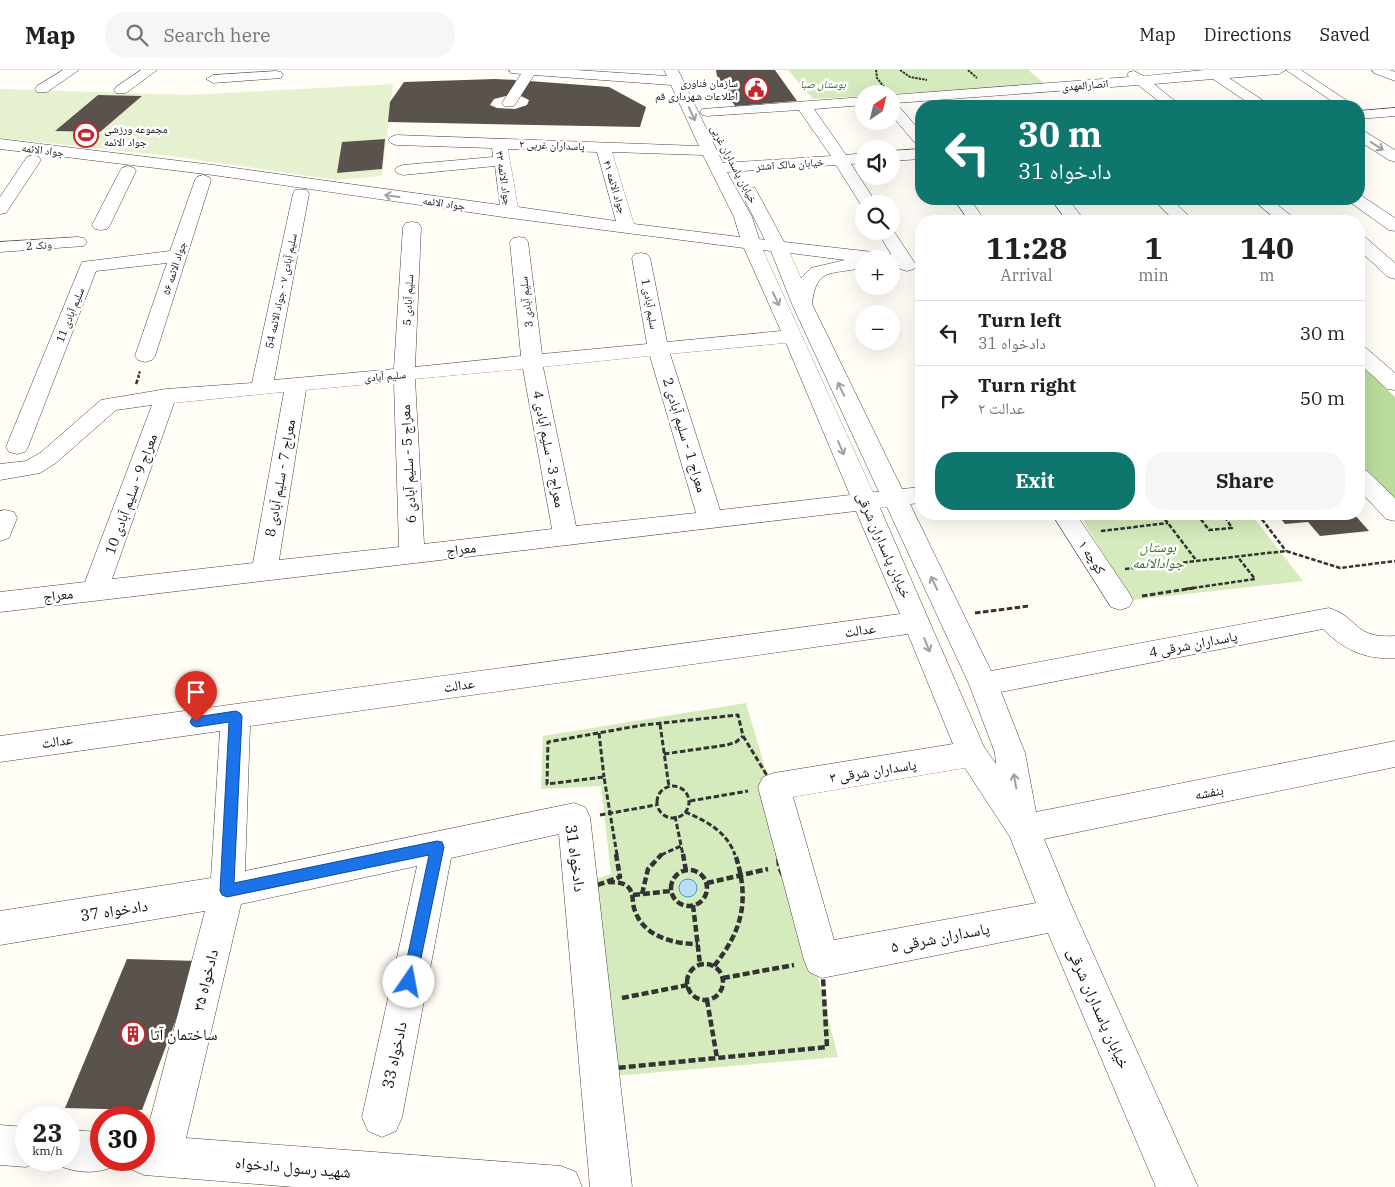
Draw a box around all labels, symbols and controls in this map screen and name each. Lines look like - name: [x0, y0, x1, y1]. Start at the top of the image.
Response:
- search box: [105, 12, 455, 57]
- text: Map: [25, 19, 75, 51]
- icon: search: [123, 21, 151, 49]
- text: Search here: [163, 23, 270, 47]
- text: Map: [1139, 23, 1176, 46]
- text: Directions: [1204, 23, 1292, 46]
- text: Saved: [1320, 23, 1370, 46]
- place label: سازمان فناوری اطلاعات شهرداری قم: [655, 76, 738, 104]
- public building icon: سازمان فناوری اطلاعات شهرداری قم: [743, 76, 769, 102]
- street label: انصارالمهدی: [1061, 76, 1109, 94]
- park label: بوستان صبا: [800, 77, 847, 91]
- north arrow: [855, 85, 900, 130]
- map controls: [855, 85, 900, 350]
- one-way arrow: [687, 106, 697, 121]
- text: 30 m: [1018, 111, 1102, 157]
- icon: left: [935, 120, 1000, 185]
- sports icon: مجموعه ورزشی جواد الائمه: [73, 122, 99, 148]
- place label: مجموعه ورزشی جواد الائمه: [104, 122, 168, 149]
- street label: خیابان پاسداران غربی: [707, 122, 761, 206]
- street label: پاسداران غربی ۲: [519, 137, 585, 153]
- street label: جواد الائمه: [21, 140, 65, 160]
- button: sound: [855, 140, 900, 185]
- one-way arrow: [1369, 141, 1383, 151]
- street label: جواد الائمه ۴۳: [493, 150, 515, 206]
- street label: خیابان مالک اشتر: [755, 155, 824, 173]
- text: دادخواه 31: [1018, 156, 1111, 185]
- street label: جواد الائمه ۴۱: [600, 159, 630, 215]
- one-way arrow: [384, 191, 400, 201]
- street label: جواد الائمه: [422, 193, 466, 213]
- button: search: [855, 195, 900, 240]
- text: 11:28: [986, 228, 1067, 267]
- text: 1: [1145, 228, 1163, 267]
- text: 140: [1240, 228, 1294, 267]
- street label: سلیم آبادی ۷ - جواد الائمه 54: [262, 232, 301, 350]
- street label: ونک 2: [26, 237, 52, 253]
- street label: جواد الائمه ۵۶: [159, 240, 189, 296]
- button: +: [855, 250, 900, 295]
- text: Arrival: [1001, 265, 1053, 285]
- text: min: [1138, 265, 1169, 285]
- text: m: [1259, 265, 1275, 285]
- street label: سلیم آبادی 5: [400, 274, 417, 326]
- street label: سلیم آبادی 3: [516, 276, 537, 328]
- street label: سلیم آبادی 1: [638, 278, 661, 331]
- street label: سلیم آبادی 11: [53, 286, 88, 345]
- one-way arrow: [771, 291, 781, 306]
- button: −: [855, 305, 900, 350]
- text: Turn left: [978, 308, 1061, 332]
- icon: left: [935, 319, 963, 347]
- text: 30 m: [1300, 321, 1345, 345]
- text: دادخواه 31: [978, 333, 1046, 353]
- street label: سلیم آبادی: [363, 367, 407, 386]
- text: Turn right: [978, 373, 1076, 397]
- street label: معراج 1 - سلیم آبادی 2: [658, 376, 711, 495]
- one-way arrow: [836, 382, 846, 397]
- icon: right: [935, 384, 963, 412]
- text: 50 m: [1300, 386, 1345, 410]
- street label: معراج 3 - سلیم آبادی 4: [528, 389, 569, 509]
- text: عدالت ۲: [978, 398, 1025, 418]
- street label: معراج 5 - سلیم آبادی 6: [396, 404, 421, 524]
- street label: معراج 7 - سلیم آبادی 8: [261, 418, 300, 538]
- street label: معراج 9 - سلیم آبادی 10: [101, 431, 162, 557]
- one-way arrow: [837, 440, 847, 455]
- button: Exit: [935, 452, 1135, 510]
- button: Share: [1145, 452, 1345, 510]
- street label: خیابان پاسداران شرقی: [852, 489, 916, 601]
- street label: کوچه ۱: [1074, 537, 1110, 578]
- street label: معراج: [445, 538, 477, 561]
- park label: بوستان جوادالائمه: [1132, 538, 1185, 572]
- one-way arrow: [929, 576, 938, 591]
- street label: معراج: [42, 584, 74, 607]
- street label: عدالت: [843, 619, 877, 641]
- street label: پاسداران شرقی 4: [1147, 627, 1239, 662]
- one-way arrow: [923, 637, 932, 652]
- pin: [175, 671, 217, 722]
- street label: عدالت: [442, 674, 476, 696]
- icon: arrive: [182, 678, 210, 706]
- street label: عدالت: [40, 730, 74, 752]
- street label: پاسداران شرقی ۳: [828, 755, 918, 787]
- one-way arrow: [1009, 773, 1019, 789]
- street label: بنفشه: [1193, 780, 1225, 804]
- street label: دادخواه 31: [561, 823, 591, 893]
- street label: دادخواه 37: [79, 895, 149, 925]
- street label: پاسداران شرقی ۵: [889, 918, 992, 957]
- street label: خیابان پاسداران شرقی: [1062, 944, 1135, 1072]
- street label: دادخواه ۳۵: [188, 947, 222, 1013]
- position arrow: [382, 955, 434, 1007]
- street label: دادخواه 33: [377, 1020, 411, 1090]
- building icon: ساختمان آتا: [120, 1021, 146, 1047]
- place label: ساختمان آتا: [150, 1024, 218, 1045]
- speed limit sign: 30: [90, 1106, 155, 1171]
- text: 23: [32, 1116, 63, 1149]
- text: km/h: [32, 1143, 63, 1158]
- street label: شهید رسول دادخواه: [234, 1152, 352, 1183]

